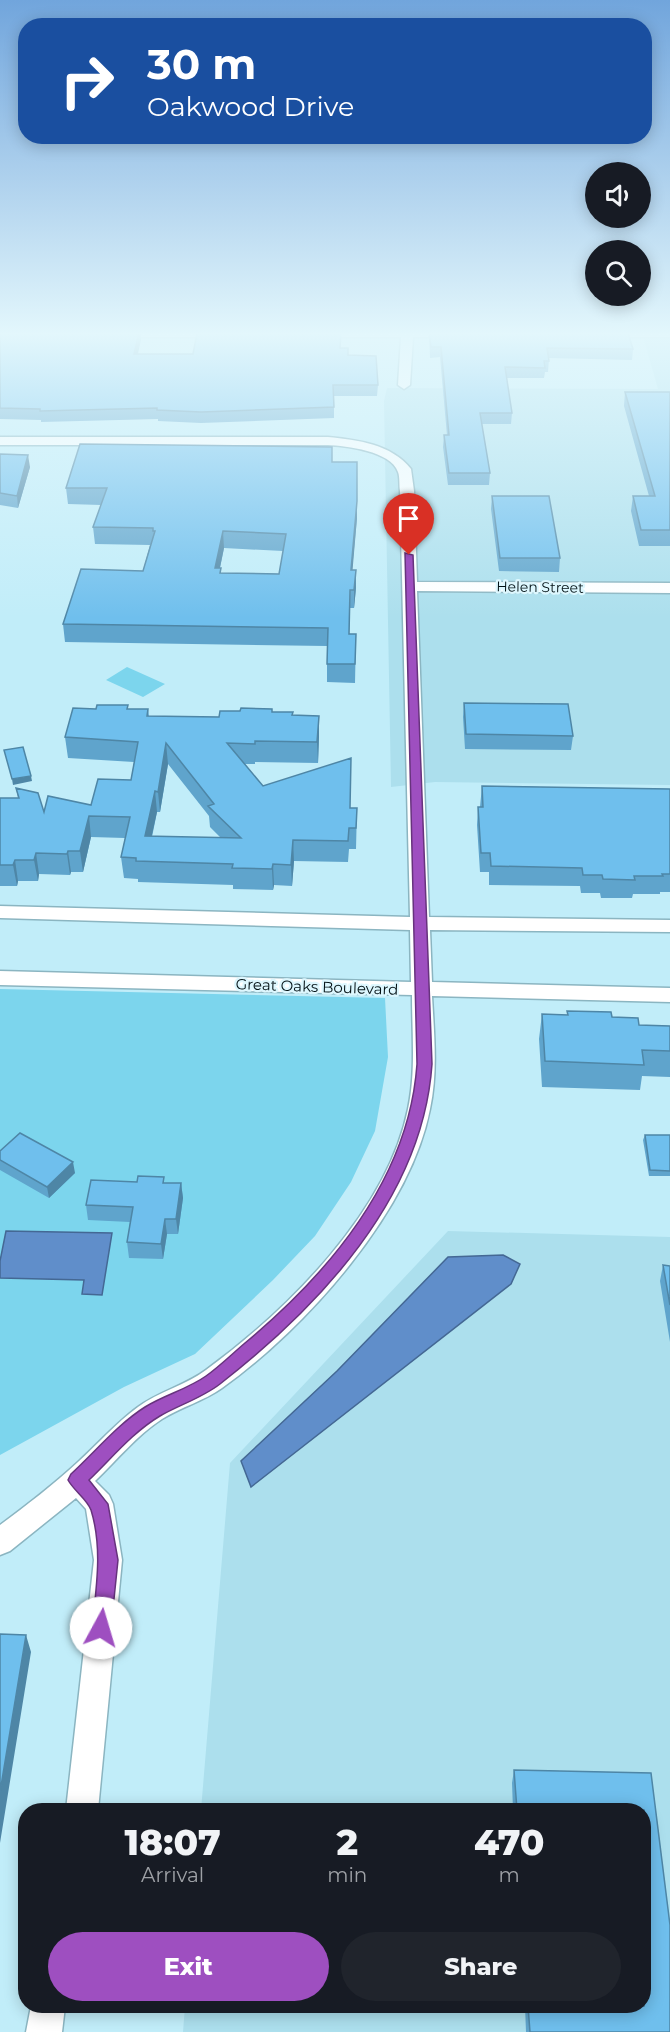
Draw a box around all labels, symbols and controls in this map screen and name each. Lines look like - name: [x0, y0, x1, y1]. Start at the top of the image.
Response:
- text: 30 m: [147, 38, 256, 90]
- icon: right: [48, 42, 126, 120]
- text: Oakwood Drive: [147, 90, 354, 123]
- map controls: [585, 162, 651, 306]
- button: sound: [585, 162, 651, 228]
- button: search: [585, 240, 651, 306]
- pin: [383, 493, 434, 555]
- icon: arrive: [392, 502, 425, 535]
- street label: Helen Street: [496, 577, 584, 597]
- street label: Great Oaks Boulevard: [235, 974, 399, 999]
- position arrow: [69, 1596, 133, 1660]
- text: 18:07: [125, 1820, 221, 1864]
- text: 2: [337, 1820, 358, 1864]
- text: 470: [474, 1820, 544, 1864]
- text: Arrival: [141, 1863, 204, 1887]
- text: min: [327, 1863, 367, 1887]
- text: m: [499, 1863, 520, 1887]
- button: Exit: [48, 1932, 329, 2001]
- button: Share: [341, 1932, 621, 2001]

